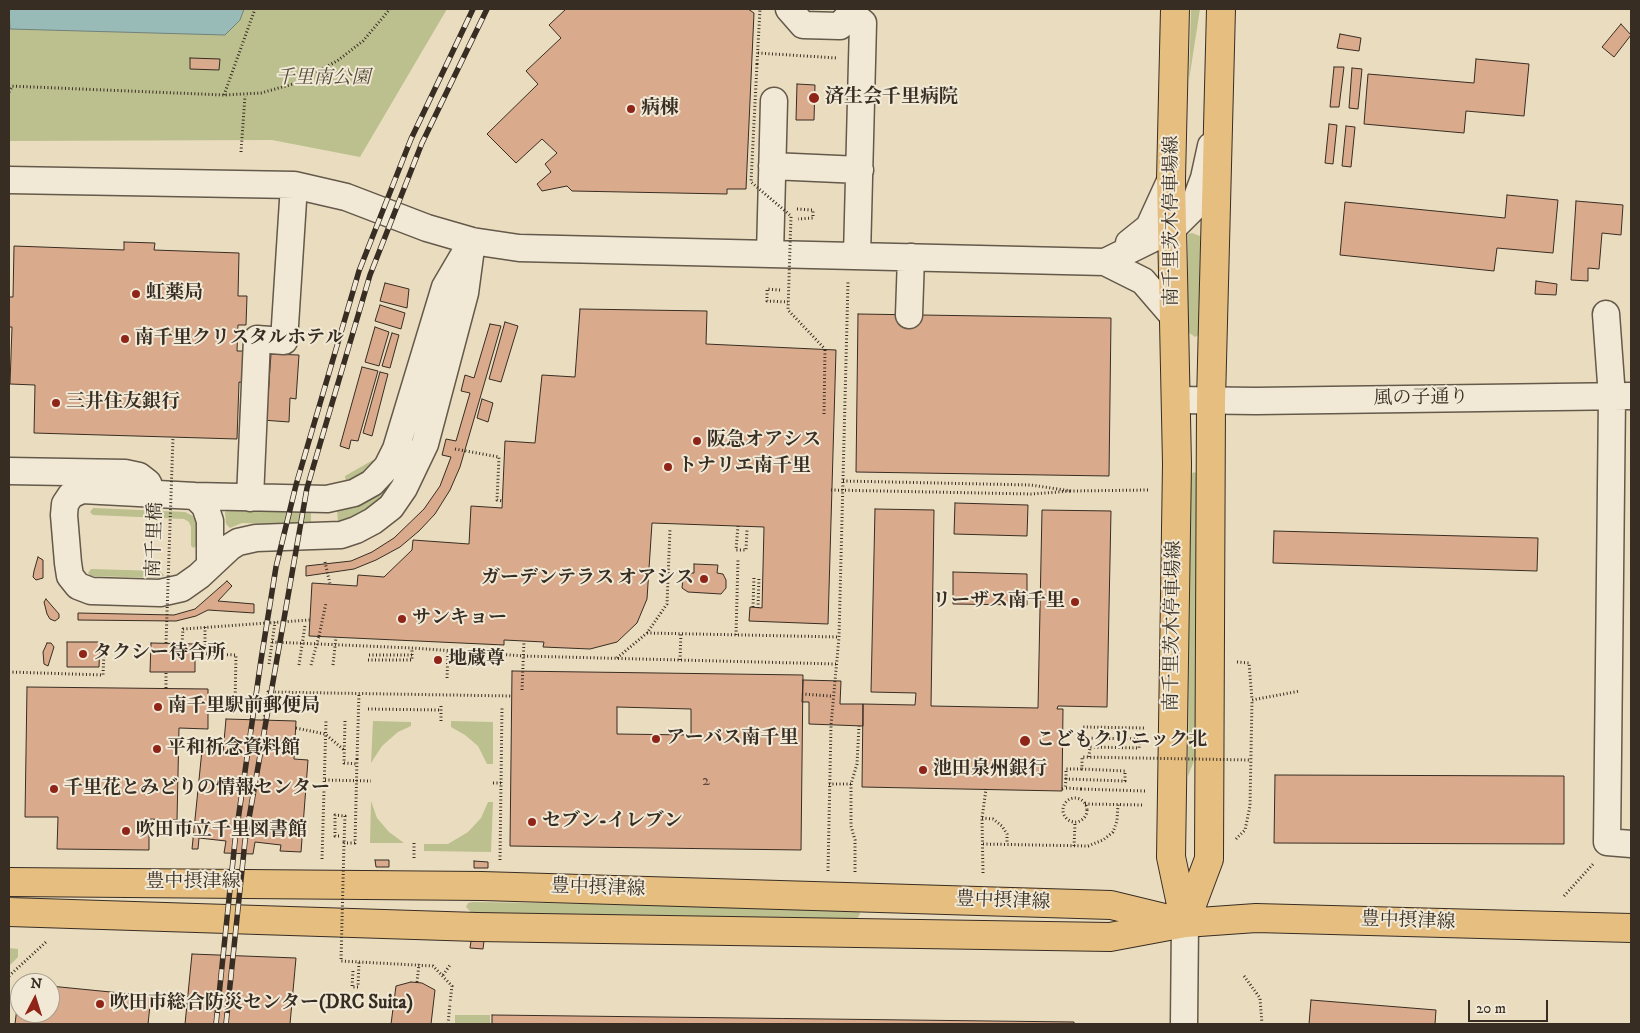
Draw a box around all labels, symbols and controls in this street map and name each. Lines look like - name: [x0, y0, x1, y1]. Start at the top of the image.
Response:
- park label: 千里南公園: [276, 68, 370, 90]
- place label: 済生会千里病院: [825, 87, 958, 109]
- marker: 済生会千里病院: [807, 91, 821, 105]
- place label: 病棟: [641, 98, 679, 120]
- marker: 病棟: [625, 103, 637, 115]
- street label: 南千里茨木停車場線: [1162, 136, 1184, 306]
- place label: 虹薬局: [146, 283, 203, 305]
- marker: 虹薬局: [130, 288, 142, 300]
- place label: 南千里クリスタルホテル: [135, 328, 344, 350]
- marker: 南千里クリスタルホテル: [119, 333, 131, 345]
- street label: 風の子通り: [1373, 387, 1469, 411]
- place label: 三井住友銀行: [66, 392, 180, 414]
- marker: 三井住友銀行: [50, 397, 62, 409]
- place label: 阪急オアシス: [707, 430, 821, 452]
- marker: 阪急オアシス: [691, 435, 703, 447]
- place label: トナリエ南千里: [678, 456, 811, 478]
- marker: トナリエ南千里: [662, 461, 674, 473]
- street label: 南千里橋: [143, 502, 169, 578]
- street label: 南千里茨木停車場線: [1161, 540, 1187, 712]
- place label: ガーデンテラス オアシス: [481, 568, 694, 590]
- marker: ガーデンテラス オアシス: [698, 573, 710, 585]
- place label: リーザス南千里: [932, 591, 1065, 613]
- marker: リーザス南千里: [1069, 596, 1081, 608]
- place label: サンキョー: [412, 608, 507, 630]
- marker: サンキョー: [396, 613, 408, 625]
- place label: タクシー待合所: [93, 643, 226, 665]
- marker: タクシー待合所: [77, 648, 89, 660]
- place label: 地蔵尊: [448, 649, 505, 671]
- marker: 地蔵尊: [432, 654, 444, 666]
- place label: 南千里駅前郵便局: [168, 696, 320, 718]
- marker: 南千里駅前郵便局: [152, 701, 164, 713]
- place label: アーバス南千里: [666, 728, 798, 750]
- place label: こどもクリニック北: [1036, 730, 1207, 752]
- marker: アーバス南千里: [650, 733, 662, 745]
- marker: こどもクリニック北: [1018, 734, 1032, 748]
- place label: 平和祈念資料館: [167, 738, 300, 760]
- marker: 平和祈念資料館: [151, 743, 163, 755]
- place label: 池田泉州銀行: [933, 759, 1047, 781]
- marker: 池田泉州銀行: [917, 764, 929, 776]
- house number: 2: [702, 772, 710, 792]
- place label: 千里花とみどりの情報センター: [64, 778, 330, 800]
- marker: 千里花とみどりの情報センター: [48, 783, 60, 795]
- place label: セブン-イレブン: [542, 811, 683, 833]
- marker: セブン-イレブン: [526, 816, 538, 828]
- place label: 吹田市立千里図書館: [136, 820, 307, 842]
- marker: 吹田市立千里図書館: [120, 825, 132, 837]
- street label: 豊中摂津線: [146, 872, 240, 894]
- street label: 豊中摂津線: [550, 876, 646, 902]
- street label: 豊中摂津線: [955, 889, 1051, 915]
- street label: 豊中摂津線: [1360, 909, 1456, 935]
- north arrow: [10, 973, 60, 1023]
- text: N: [30, 975, 43, 994]
- scale bar: [1470, 990, 1550, 1022]
- place label: 吹田市総合防災センター(DRC Suita): [110, 993, 413, 1015]
- marker: 吹田市総合防災センター(DRC Suita): [94, 998, 106, 1010]
- text: 20 m: [1476, 999, 1506, 1018]

